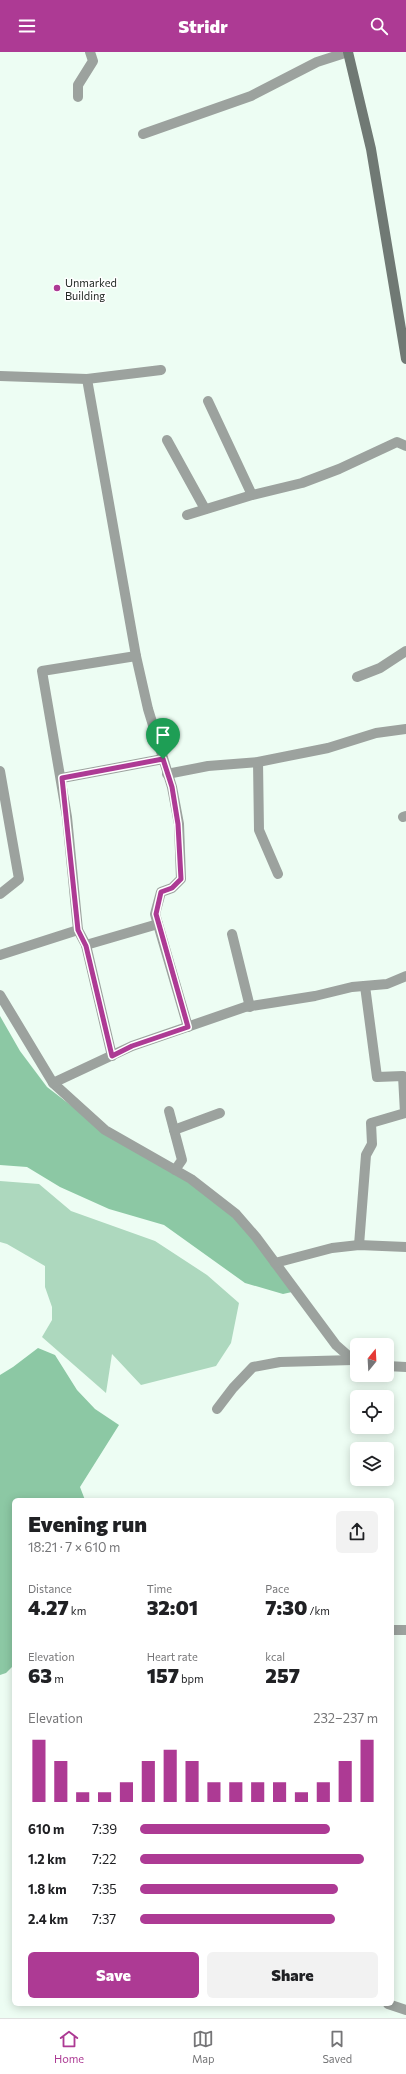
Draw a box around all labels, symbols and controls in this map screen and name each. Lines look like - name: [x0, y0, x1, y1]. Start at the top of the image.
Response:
- icon: menu: [16, 15, 38, 37]
- text: Stridr: [178, 15, 228, 37]
- icon: search: [368, 15, 390, 37]
- place label: Unmarked Building: [65, 276, 117, 302]
- marker: Unmarked Building: [52, 283, 62, 293]
- pin: [146, 718, 180, 759]
- icon: arrive: [152, 724, 174, 746]
- north arrow: [350, 1338, 394, 1382]
- map controls: [350, 1338, 394, 1486]
- button: locate: [350, 1390, 394, 1434]
- button: layers: [350, 1442, 394, 1486]
- text: Evening run: [28, 1510, 147, 1537]
- button: share: [336, 1511, 378, 1553]
- text: 18:21 · 7 × 610 m: [28, 1539, 120, 1555]
- text: Distance: [28, 1582, 72, 1595]
- text: Time: [147, 1582, 172, 1595]
- text: Pace: [265, 1582, 289, 1595]
- text: 4.27: [28, 1595, 69, 1619]
- text: 32:01: [147, 1595, 198, 1619]
- text: 7:30: [265, 1595, 307, 1619]
- text: km: [69, 1604, 86, 1617]
- text: /km: [307, 1604, 330, 1617]
- text: Elevation: [28, 1650, 74, 1663]
- text: Heart rate: [147, 1650, 198, 1663]
- text: kcal: [265, 1650, 285, 1663]
- text: 63: [28, 1663, 52, 1687]
- text: 157: [147, 1663, 179, 1687]
- text: 257: [265, 1663, 300, 1687]
- text: m: [52, 1672, 64, 1685]
- text: bpm: [179, 1672, 204, 1685]
- text: Elevation: [28, 1710, 83, 1726]
- text: 232–237 m: [313, 1710, 378, 1726]
- text: 610 m: [28, 1821, 64, 1837]
- text: 7:39: [92, 1821, 117, 1837]
- text: 1.2 km: [28, 1851, 66, 1867]
- text: 7:22: [92, 1851, 116, 1867]
- text: 1.8 km: [28, 1881, 66, 1897]
- text: 7:35: [92, 1881, 117, 1897]
- text: 2.4 km: [28, 1911, 68, 1927]
- text: 7:37: [92, 1911, 116, 1927]
- button: Save: [28, 1952, 199, 1998]
- button: Share: [207, 1952, 378, 1998]
- tab: Home: [54, 2028, 84, 2065]
- tab: Map: [192, 2028, 215, 2065]
- tab: Saved: [322, 2028, 352, 2065]

